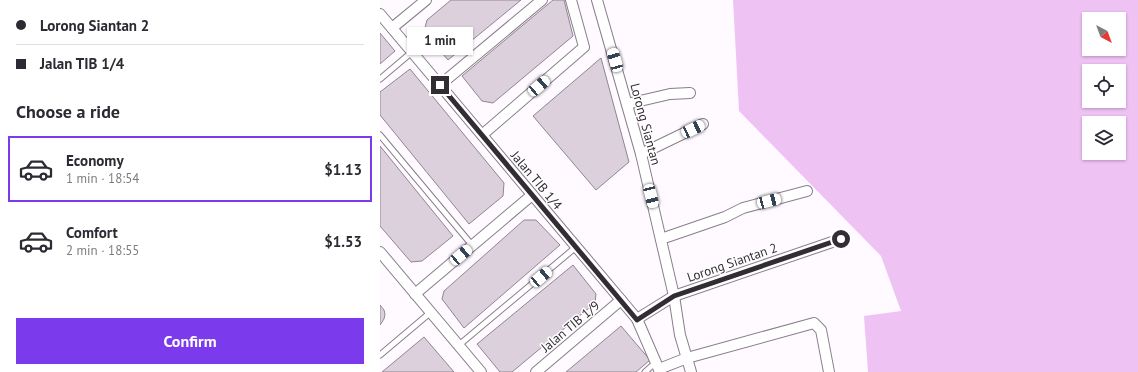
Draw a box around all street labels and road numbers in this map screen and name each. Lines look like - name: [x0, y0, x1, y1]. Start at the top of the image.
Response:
- street label: Lorong Siantan: [626, 81, 665, 167]
- street label: Jalan TIB 1/4: [506, 147, 566, 213]
- street label: Lorong Siantan 2: [685, 239, 780, 286]
- street label: Jalan TIB 1/9: [537, 297, 603, 357]

